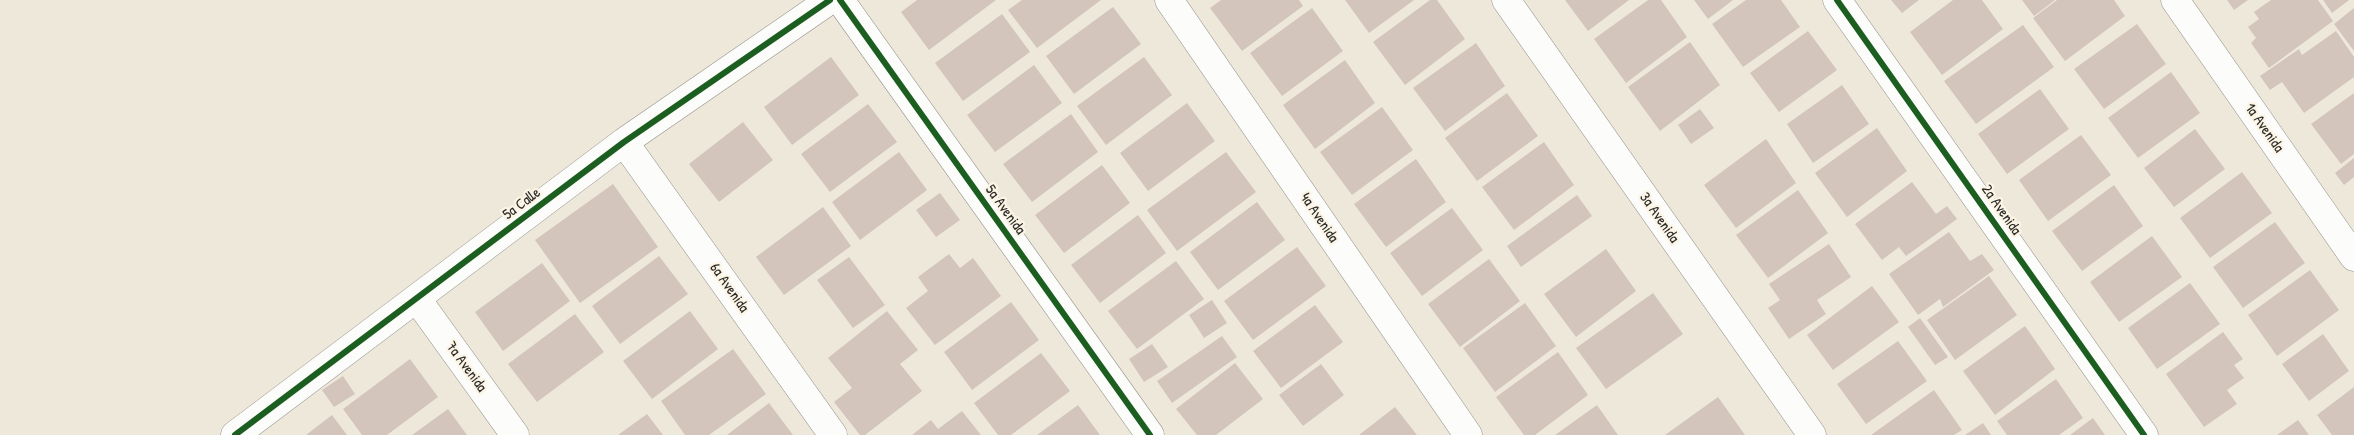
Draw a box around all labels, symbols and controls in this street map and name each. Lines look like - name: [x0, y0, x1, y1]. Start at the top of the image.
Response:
- street label: 1a Avenida: [2241, 100, 2287, 156]
- street label: 2a Avenida: [1977, 181, 2025, 239]
- street label: 5a Avenida: [981, 182, 1029, 238]
- street label: 5a Calle: [500, 184, 544, 224]
- street label: 3a Avenida: [1635, 189, 1683, 247]
- street label: 4a Avenida: [1296, 190, 1342, 246]
- street label: 6a Avenida: [705, 260, 753, 316]
- street label: 7a Avenida: [442, 338, 490, 396]

